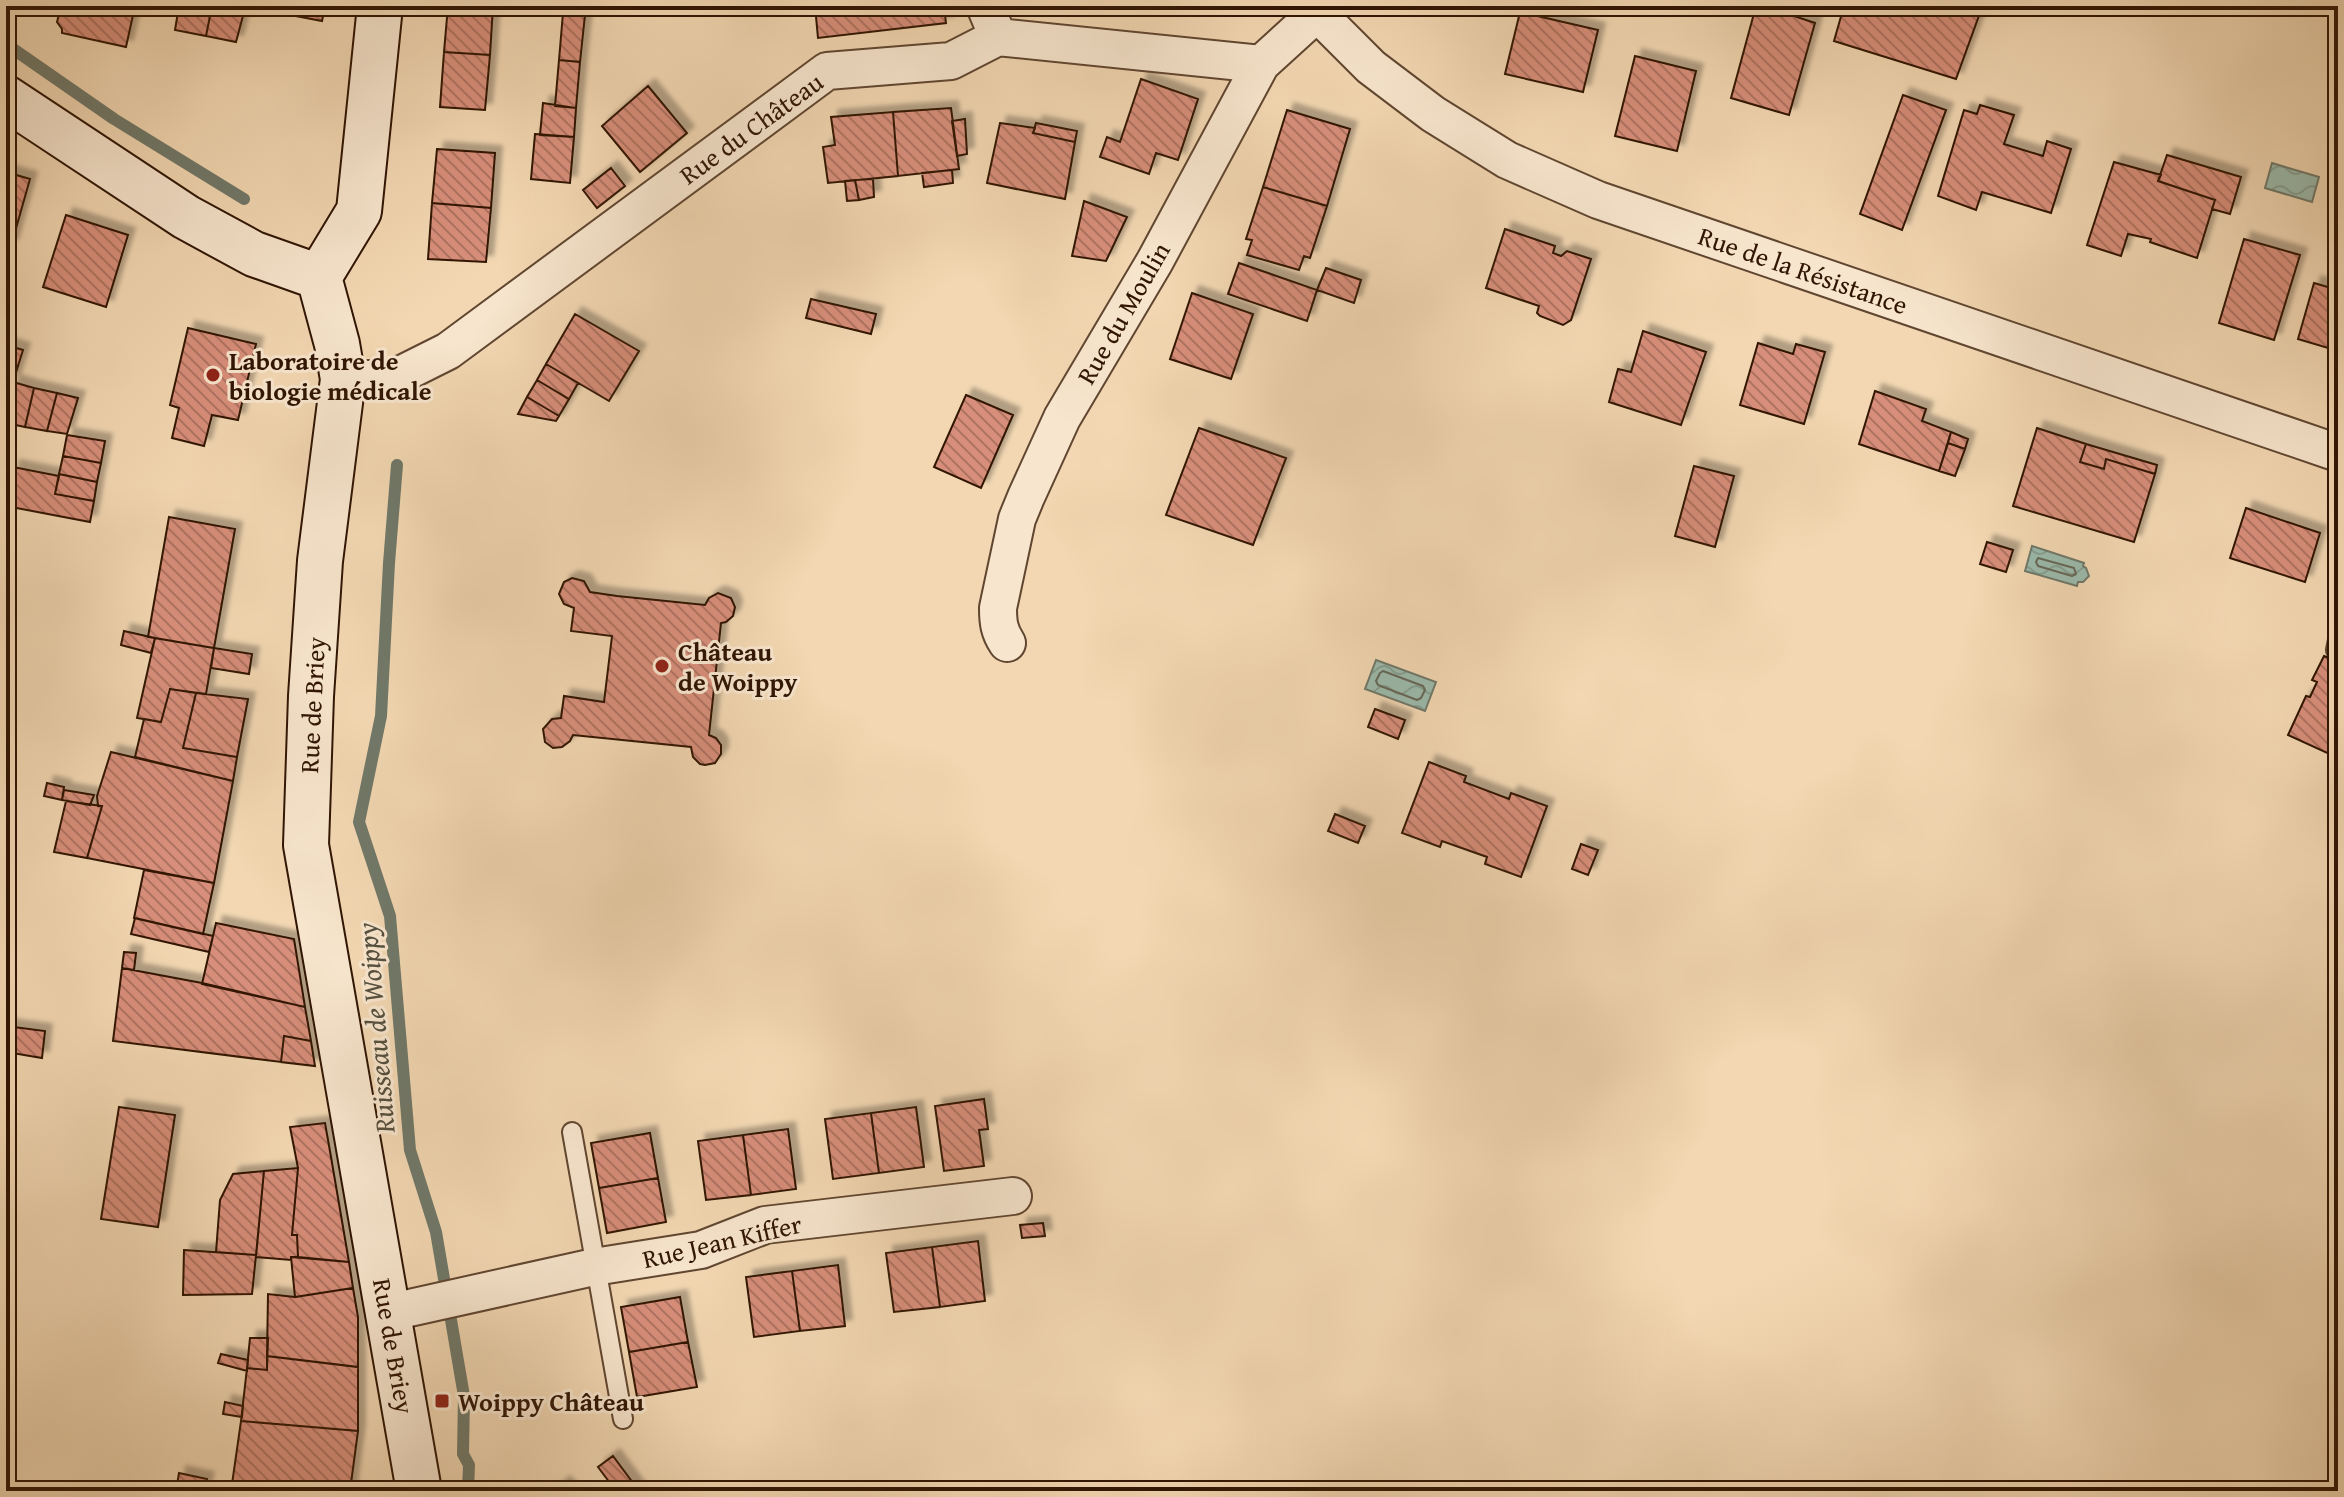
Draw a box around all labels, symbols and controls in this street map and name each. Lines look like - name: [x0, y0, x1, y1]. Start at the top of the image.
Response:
- street label: Rue du Château: [671, 62, 831, 194]
- street label: Rue de la Résistance: [1693, 216, 1913, 324]
- street label: Rue du Moulin: [1066, 234, 1180, 391]
- place label: Laboratoire de biologie médicale: [229, 341, 432, 410]
- marker: Laboratoire de biologie médicale: [204, 366, 222, 384]
- place label: Château de Woippy: [678, 632, 798, 701]
- street label: Rue de Briey: [289, 636, 335, 774]
- marker: Château de Woippy: [653, 657, 671, 675]
- water label: Ruisseau de Woippy: [345, 921, 405, 1136]
- street label: Rue Jean Kiffer: [639, 1204, 806, 1278]
- street label: Rue de Briey: [363, 1275, 425, 1417]
- place label: Woippy Château: [458, 1382, 644, 1421]
- marker: Woippy Château: [433, 1392, 451, 1410]

